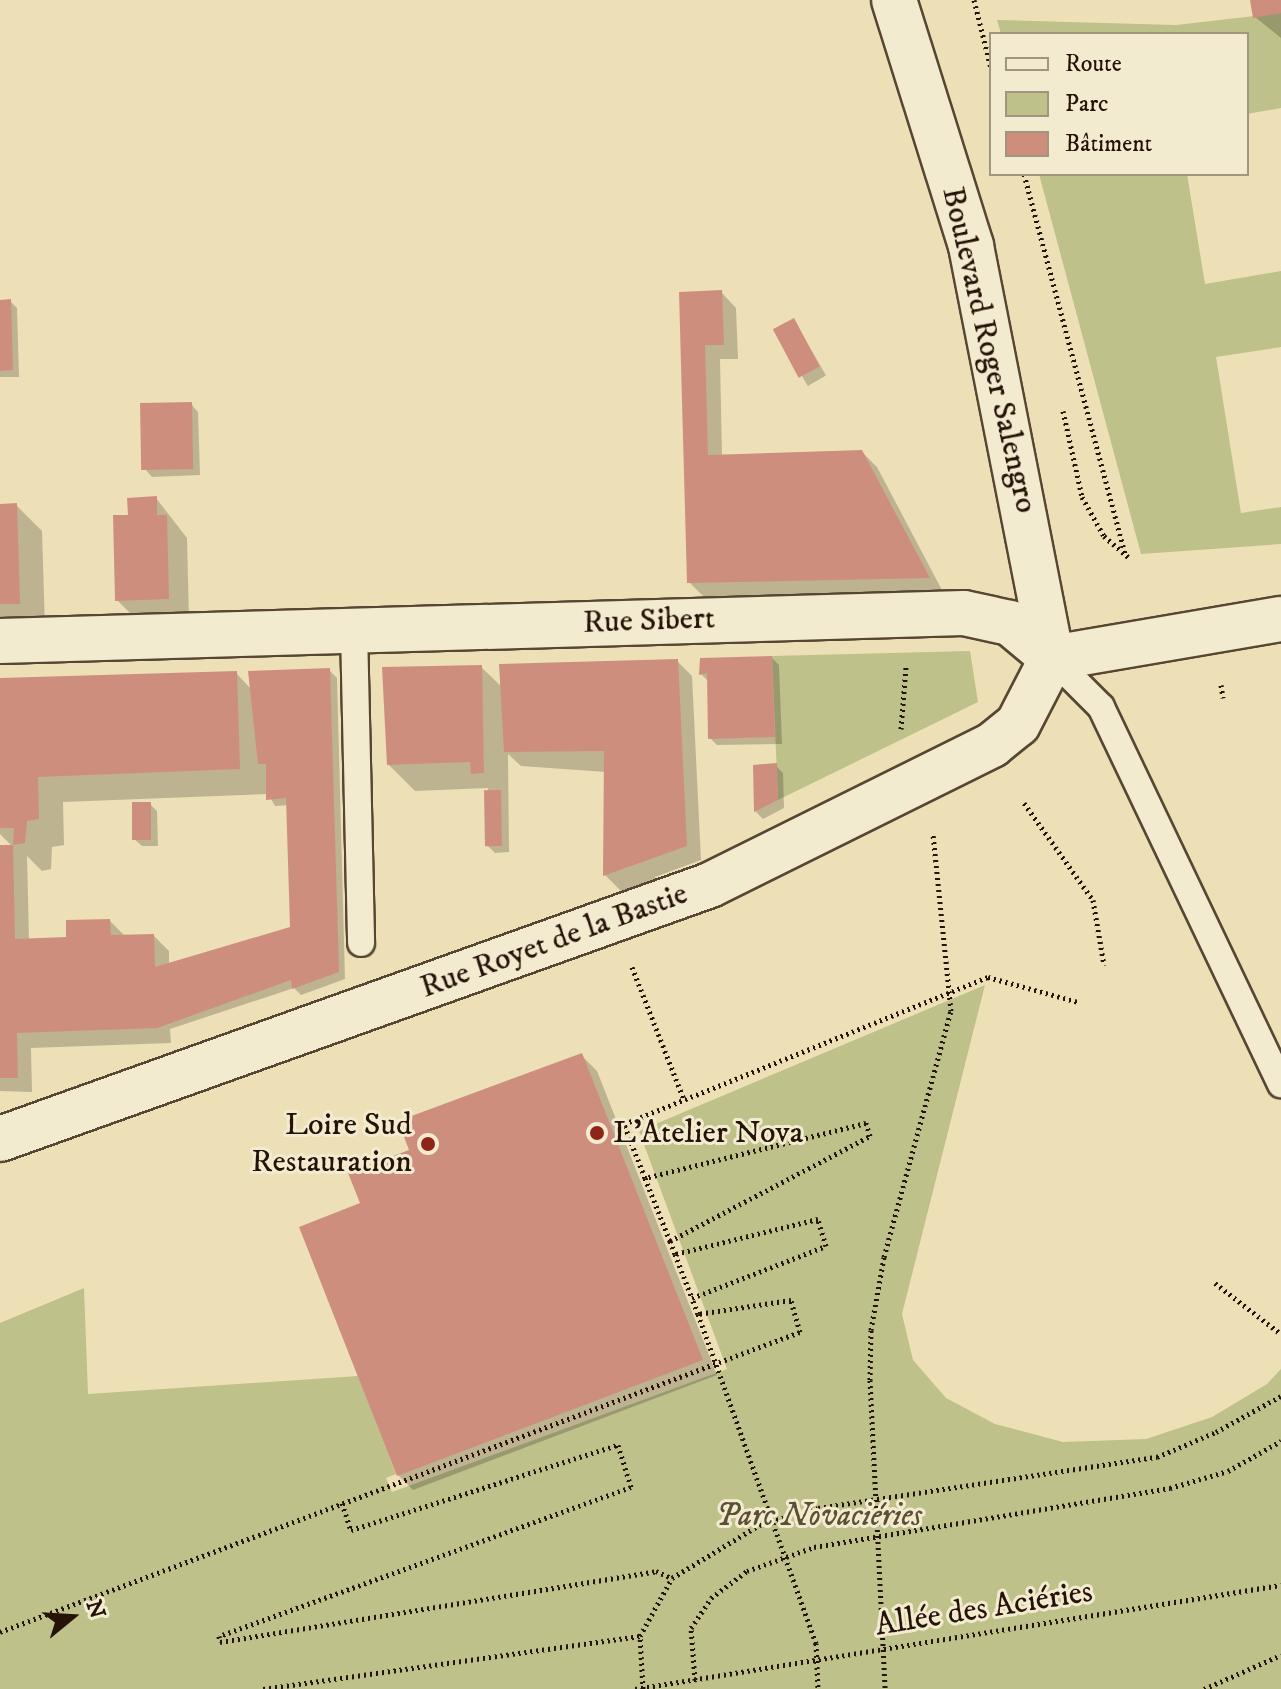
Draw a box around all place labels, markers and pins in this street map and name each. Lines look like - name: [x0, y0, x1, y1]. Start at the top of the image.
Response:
- place label: Loire Sud Restauration: [251, 1107, 412, 1182]
- place label: L'Atelier Nova: [613, 1114, 803, 1152]
- marker: L'Atelier Nova: [588, 1124, 606, 1142]
- marker: Loire Sud Restauration: [419, 1135, 437, 1153]

